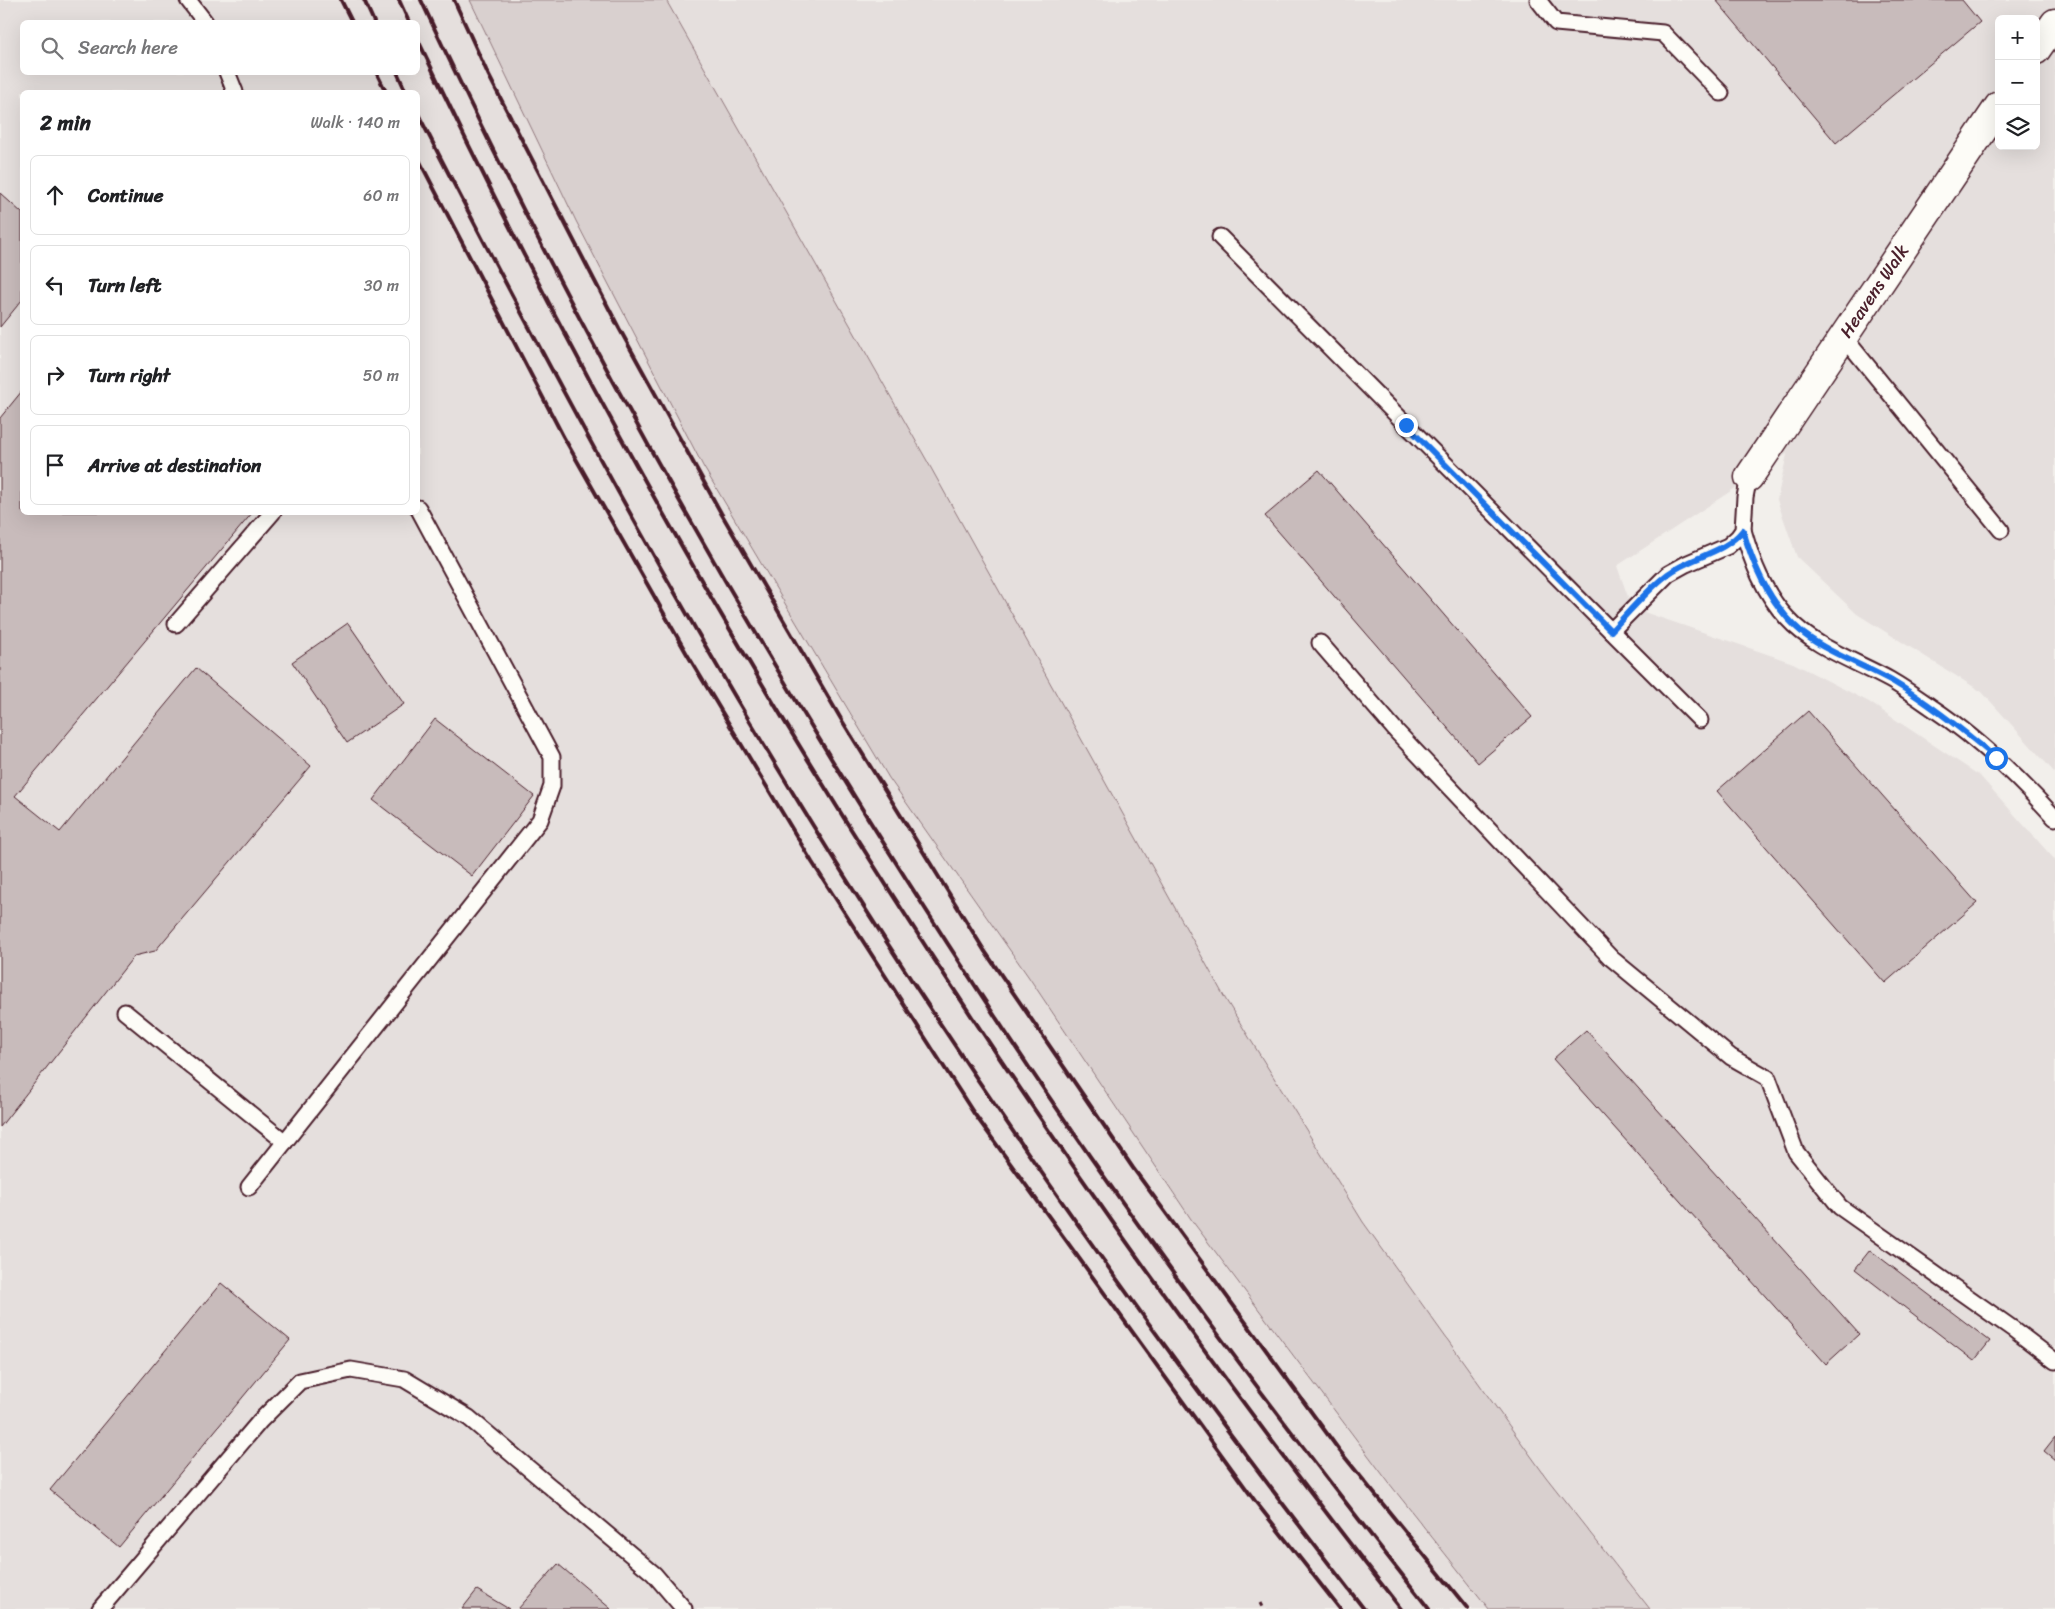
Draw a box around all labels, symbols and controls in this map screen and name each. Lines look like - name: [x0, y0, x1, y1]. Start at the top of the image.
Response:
- map controls: [1995, 15, 2040, 150]
- button: +: [1995, 15, 2040, 60]
- search box: [20, 20, 420, 75]
- text: Search here: [78, 31, 178, 64]
- icon: search: [38, 34, 66, 62]
- button: −: [1995, 60, 2040, 105]
- text: 2 min: [40, 104, 91, 142]
- button: layers: [1995, 105, 2040, 150]
- text: Walk · 140 m: [311, 108, 400, 137]
- text: Continue: [88, 179, 164, 212]
- icon: ahead: [41, 181, 69, 209]
- text: 60 m: [363, 181, 399, 210]
- street label: Heavens Walk: [1831, 237, 1918, 344]
- text: Turn left: [88, 269, 161, 302]
- icon: left: [41, 271, 69, 299]
- text: 30 m: [364, 271, 399, 300]
- text: Turn right: [88, 359, 170, 392]
- icon: right: [41, 361, 69, 389]
- text: 50 m: [363, 361, 399, 390]
- route end: [1395, 414, 1418, 437]
- text: Arrive at destination: [88, 449, 261, 482]
- icon: arrive: [41, 451, 69, 479]
- route start: [1985, 747, 2008, 770]

